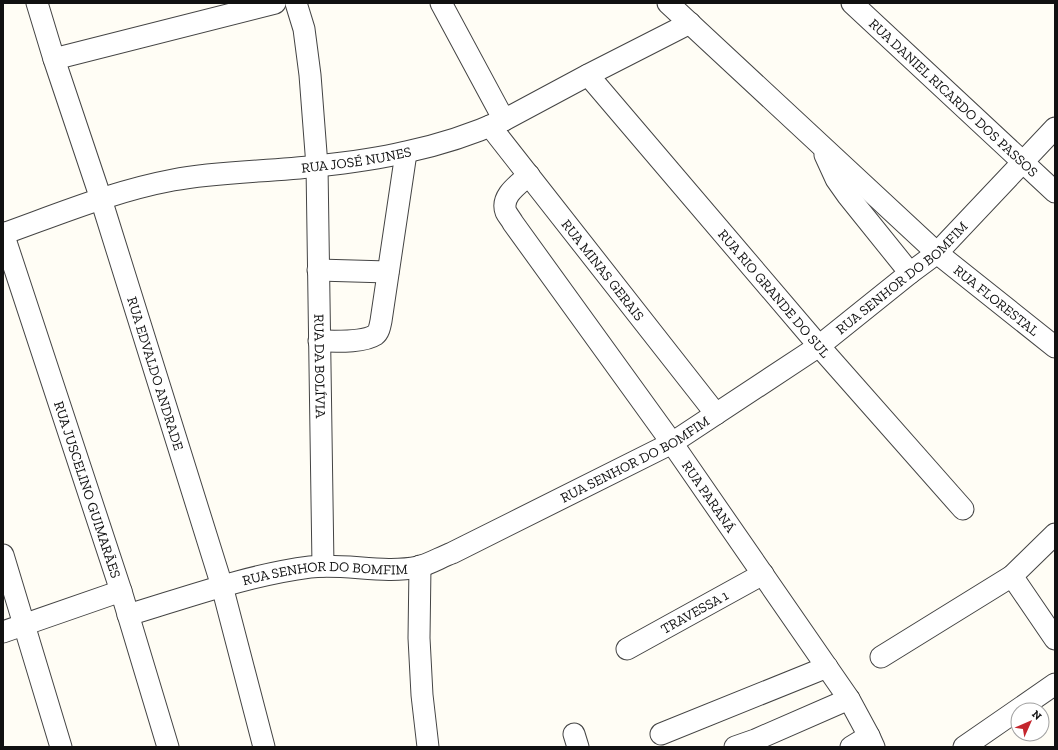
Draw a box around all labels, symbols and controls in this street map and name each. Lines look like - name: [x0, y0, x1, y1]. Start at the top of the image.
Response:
- street label: RUA DANIEL RICARDO DOS PASSOS: [865, 15, 1041, 181]
- street label: RUA JOSÉ NUNES: [300, 143, 413, 177]
- street label: RUA MINAS GERAIS: [558, 216, 648, 324]
- street label: RUA SENHOR DO BOMFIM: [833, 218, 971, 338]
- street label: RUA RIO GRANDE DO SUL: [714, 226, 834, 362]
- street label: RUA FLORESTAL: [950, 261, 1042, 340]
- street label: RUA EDVALDO ANDRADE: [123, 295, 187, 452]
- street label: RUA DA BOLÍVIA: [310, 314, 329, 419]
- street label: RUA JUSCELINO GUIMARÃES: [50, 399, 124, 580]
- street label: RUA SENHOR DO BOMFIM: [558, 413, 713, 506]
- street label: RUA PARANÁ: [678, 458, 740, 536]
- street label: RUA SENHOR DO BOMFIM: [241, 558, 408, 589]
- street label: TRAVESSA 1: [658, 586, 732, 638]
- north arrow: [1010, 702, 1050, 742]
- text: N: [1029, 708, 1045, 723]

